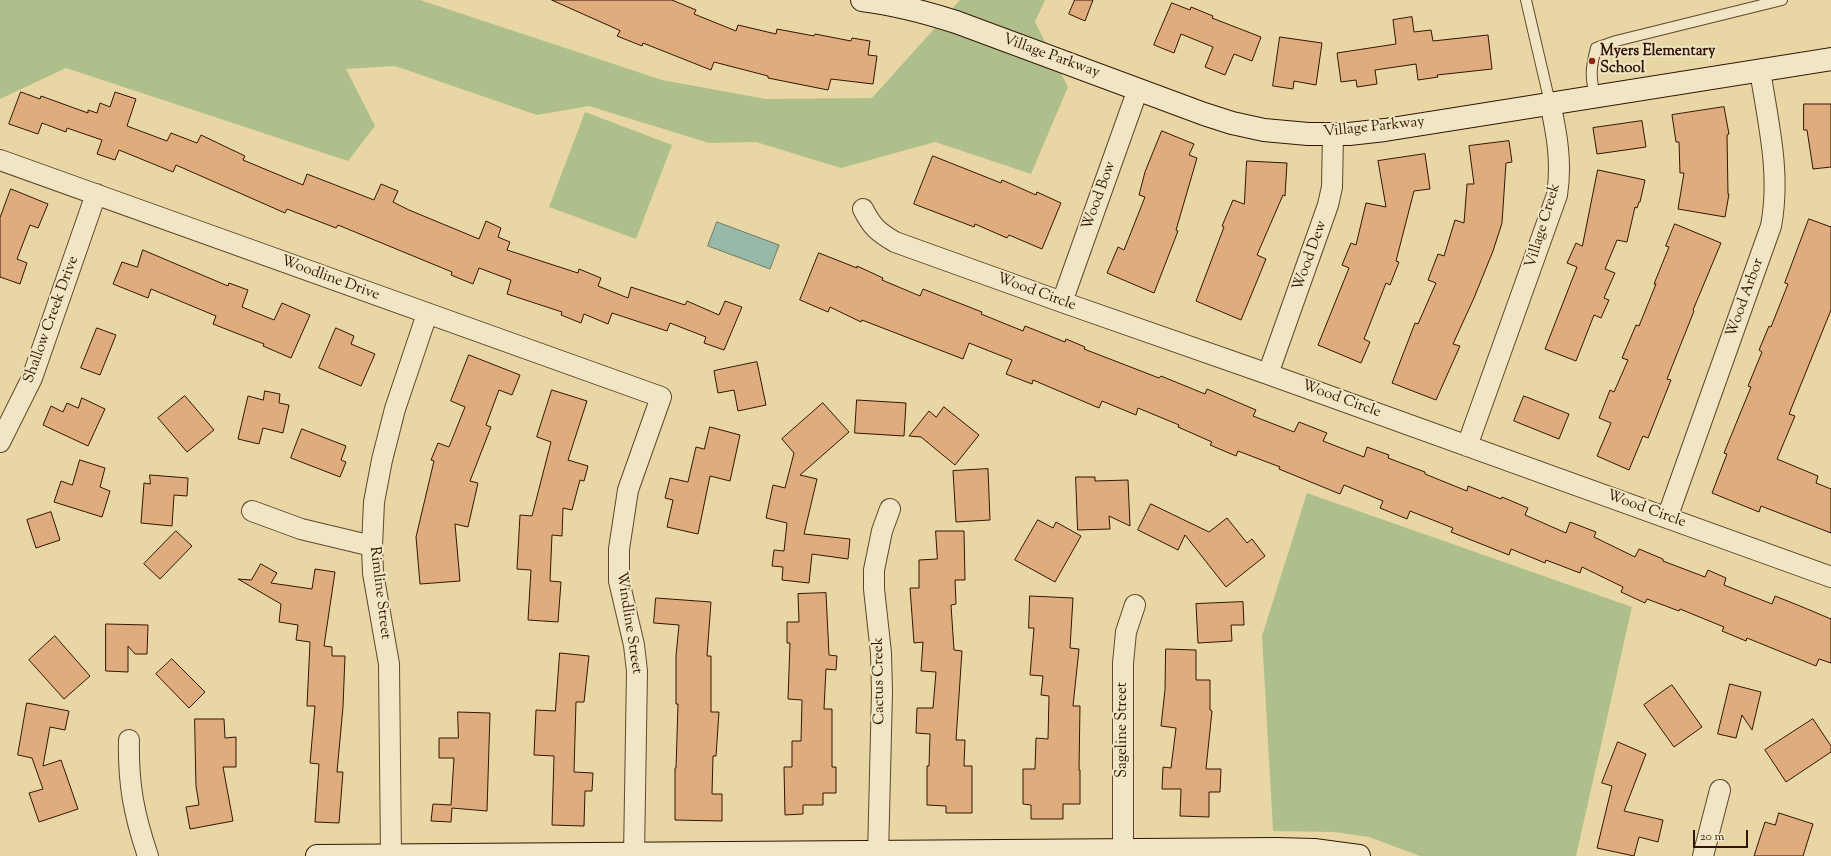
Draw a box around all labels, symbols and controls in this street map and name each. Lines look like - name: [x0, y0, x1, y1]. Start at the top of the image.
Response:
- street label: Village Parkway: [1000, 31, 1102, 83]
- place label: Myers Elementary School: [1600, 43, 1715, 78]
- marker: Myers Elementary School: [1587, 56, 1597, 66]
- street label: Village Parkway: [1322, 114, 1426, 142]
- street label: Wood Bow: [1079, 159, 1121, 233]
- street label: Village Creek: [1523, 181, 1565, 271]
- street label: Wood Dew: [1290, 219, 1332, 293]
- street label: Woodline Drive: [278, 253, 382, 305]
- street label: Shallow Creek Drive: [21, 254, 83, 386]
- street label: Wood Arbor: [1723, 256, 1769, 340]
- street label: Wood Circle: [994, 270, 1078, 316]
- street label: Wood Circle: [1299, 377, 1383, 423]
- street label: Wood Circle: [1604, 487, 1688, 533]
- street label: Rimline Street: [364, 545, 394, 641]
- street label: Windline Street: [611, 571, 645, 675]
- street label: Cactus Creek: [870, 637, 890, 725]
- street label: Sageline Street: [1114, 682, 1132, 778]
- scale bar: [1695, 822, 1750, 848]
- text: 20 m: [1700, 828, 1724, 846]

